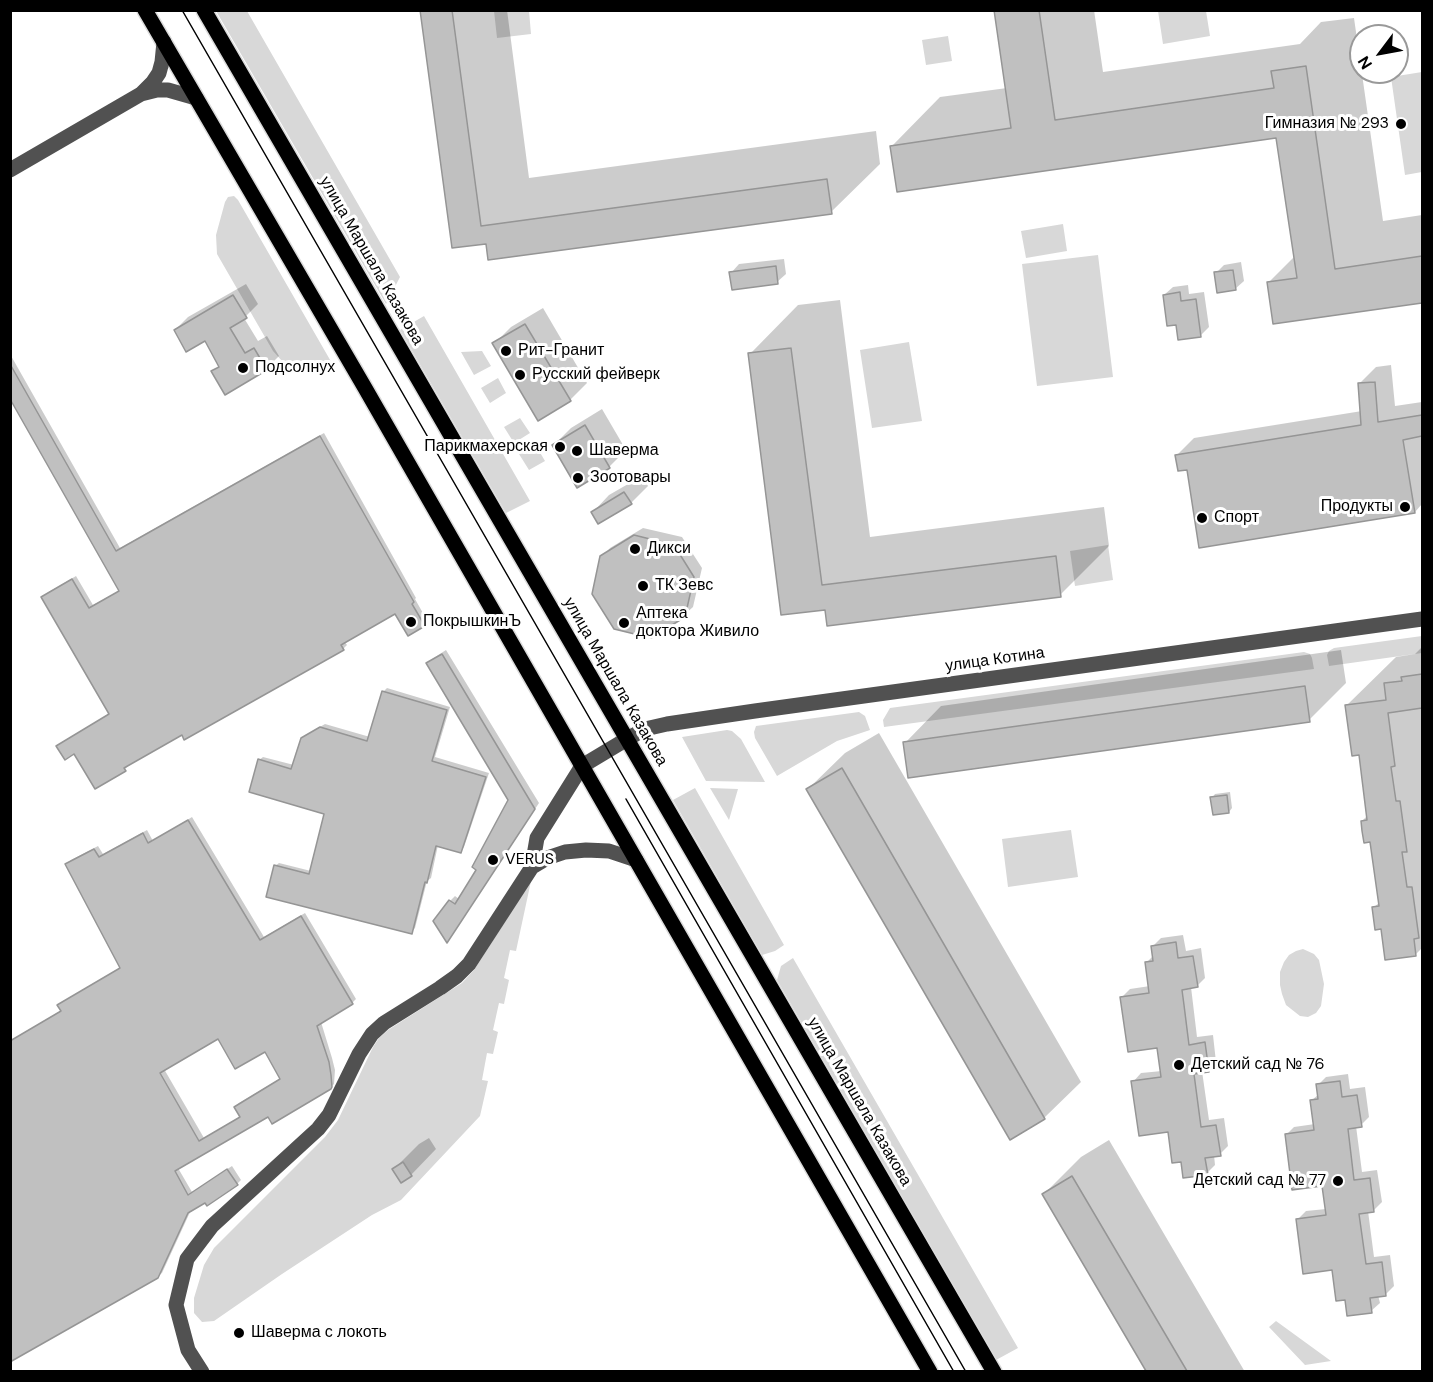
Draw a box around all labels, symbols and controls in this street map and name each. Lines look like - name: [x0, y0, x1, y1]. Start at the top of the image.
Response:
- north arrow: [1349, 24, 1409, 84]
- text: N: [1353, 52, 1377, 73]
- place label: Гимназия № 293: [1265, 114, 1389, 134]
- marker: Гимназия № 293: [1394, 117, 1408, 131]
- street label: улица Маршала Казакова: [315, 173, 427, 349]
- place label: Рит-Гранит: [518, 341, 604, 361]
- marker: Рит-Гранит: [499, 344, 513, 358]
- place label: Подсолнух: [255, 358, 335, 378]
- marker: Подсолнух: [236, 361, 250, 375]
- place label: Русский фейверк: [532, 365, 660, 385]
- marker: Русский фейверк: [513, 368, 527, 382]
- place label: Парикмахерская: [424, 437, 548, 457]
- marker: Парикмахерская: [553, 440, 567, 454]
- place label: Шаверма: [589, 441, 659, 461]
- marker: Шаверма: [570, 444, 584, 458]
- place label: Зоотовары: [590, 468, 671, 488]
- marker: Зоотовары: [571, 471, 585, 485]
- place label: Продукты: [1321, 497, 1393, 517]
- marker: Продукты: [1398, 500, 1412, 514]
- place label: Спорт: [1214, 508, 1259, 528]
- marker: Спорт: [1195, 511, 1209, 525]
- place label: Дикси: [647, 539, 691, 559]
- marker: Дикси: [628, 542, 642, 556]
- place label: ТК Зевс: [655, 576, 713, 596]
- marker: ТК Зевс: [636, 579, 650, 593]
- street label: улица Маршала Казакова: [559, 594, 671, 770]
- place label: Аптека доктора Живило: [636, 604, 759, 642]
- place label: ПокрышкинЪ: [423, 612, 521, 632]
- marker: ПокрышкинЪ: [404, 615, 418, 629]
- marker: Аптека доктора Живило: [617, 616, 631, 630]
- street label: улица Котина: [944, 644, 1046, 676]
- place label: VERUS: [505, 850, 554, 870]
- marker: VERUS: [486, 853, 500, 867]
- street label: улица Маршала Казакова: [803, 1014, 915, 1190]
- place label: Детский сад № 76: [1191, 1055, 1325, 1075]
- marker: Детский сад № 76: [1172, 1058, 1186, 1072]
- place label: Детский сад № 77: [1194, 1171, 1326, 1191]
- marker: Детский сад № 77: [1331, 1174, 1345, 1188]
- place label: Шаверма с локоть: [251, 1323, 387, 1343]
- marker: Шаверма с локоть: [232, 1326, 246, 1340]

